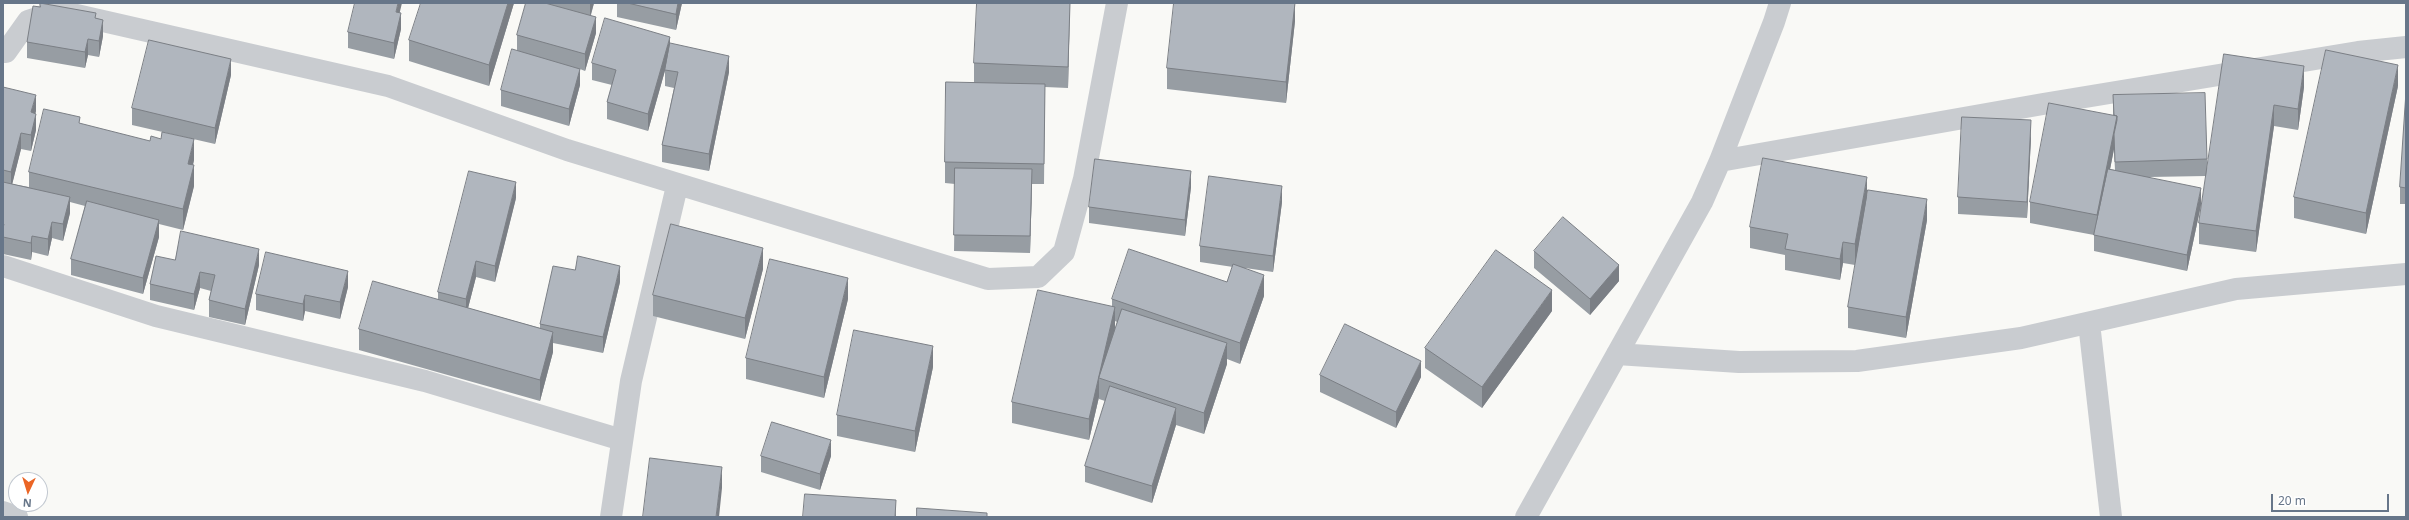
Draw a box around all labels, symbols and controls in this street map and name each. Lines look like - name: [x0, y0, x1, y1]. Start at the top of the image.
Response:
- north arrow: [8, 472, 48, 512]
- scale bar: [2273, 486, 2391, 512]
- text: 20 m: [2278, 492, 2306, 509]
- text: N: [22, 496, 32, 511]

